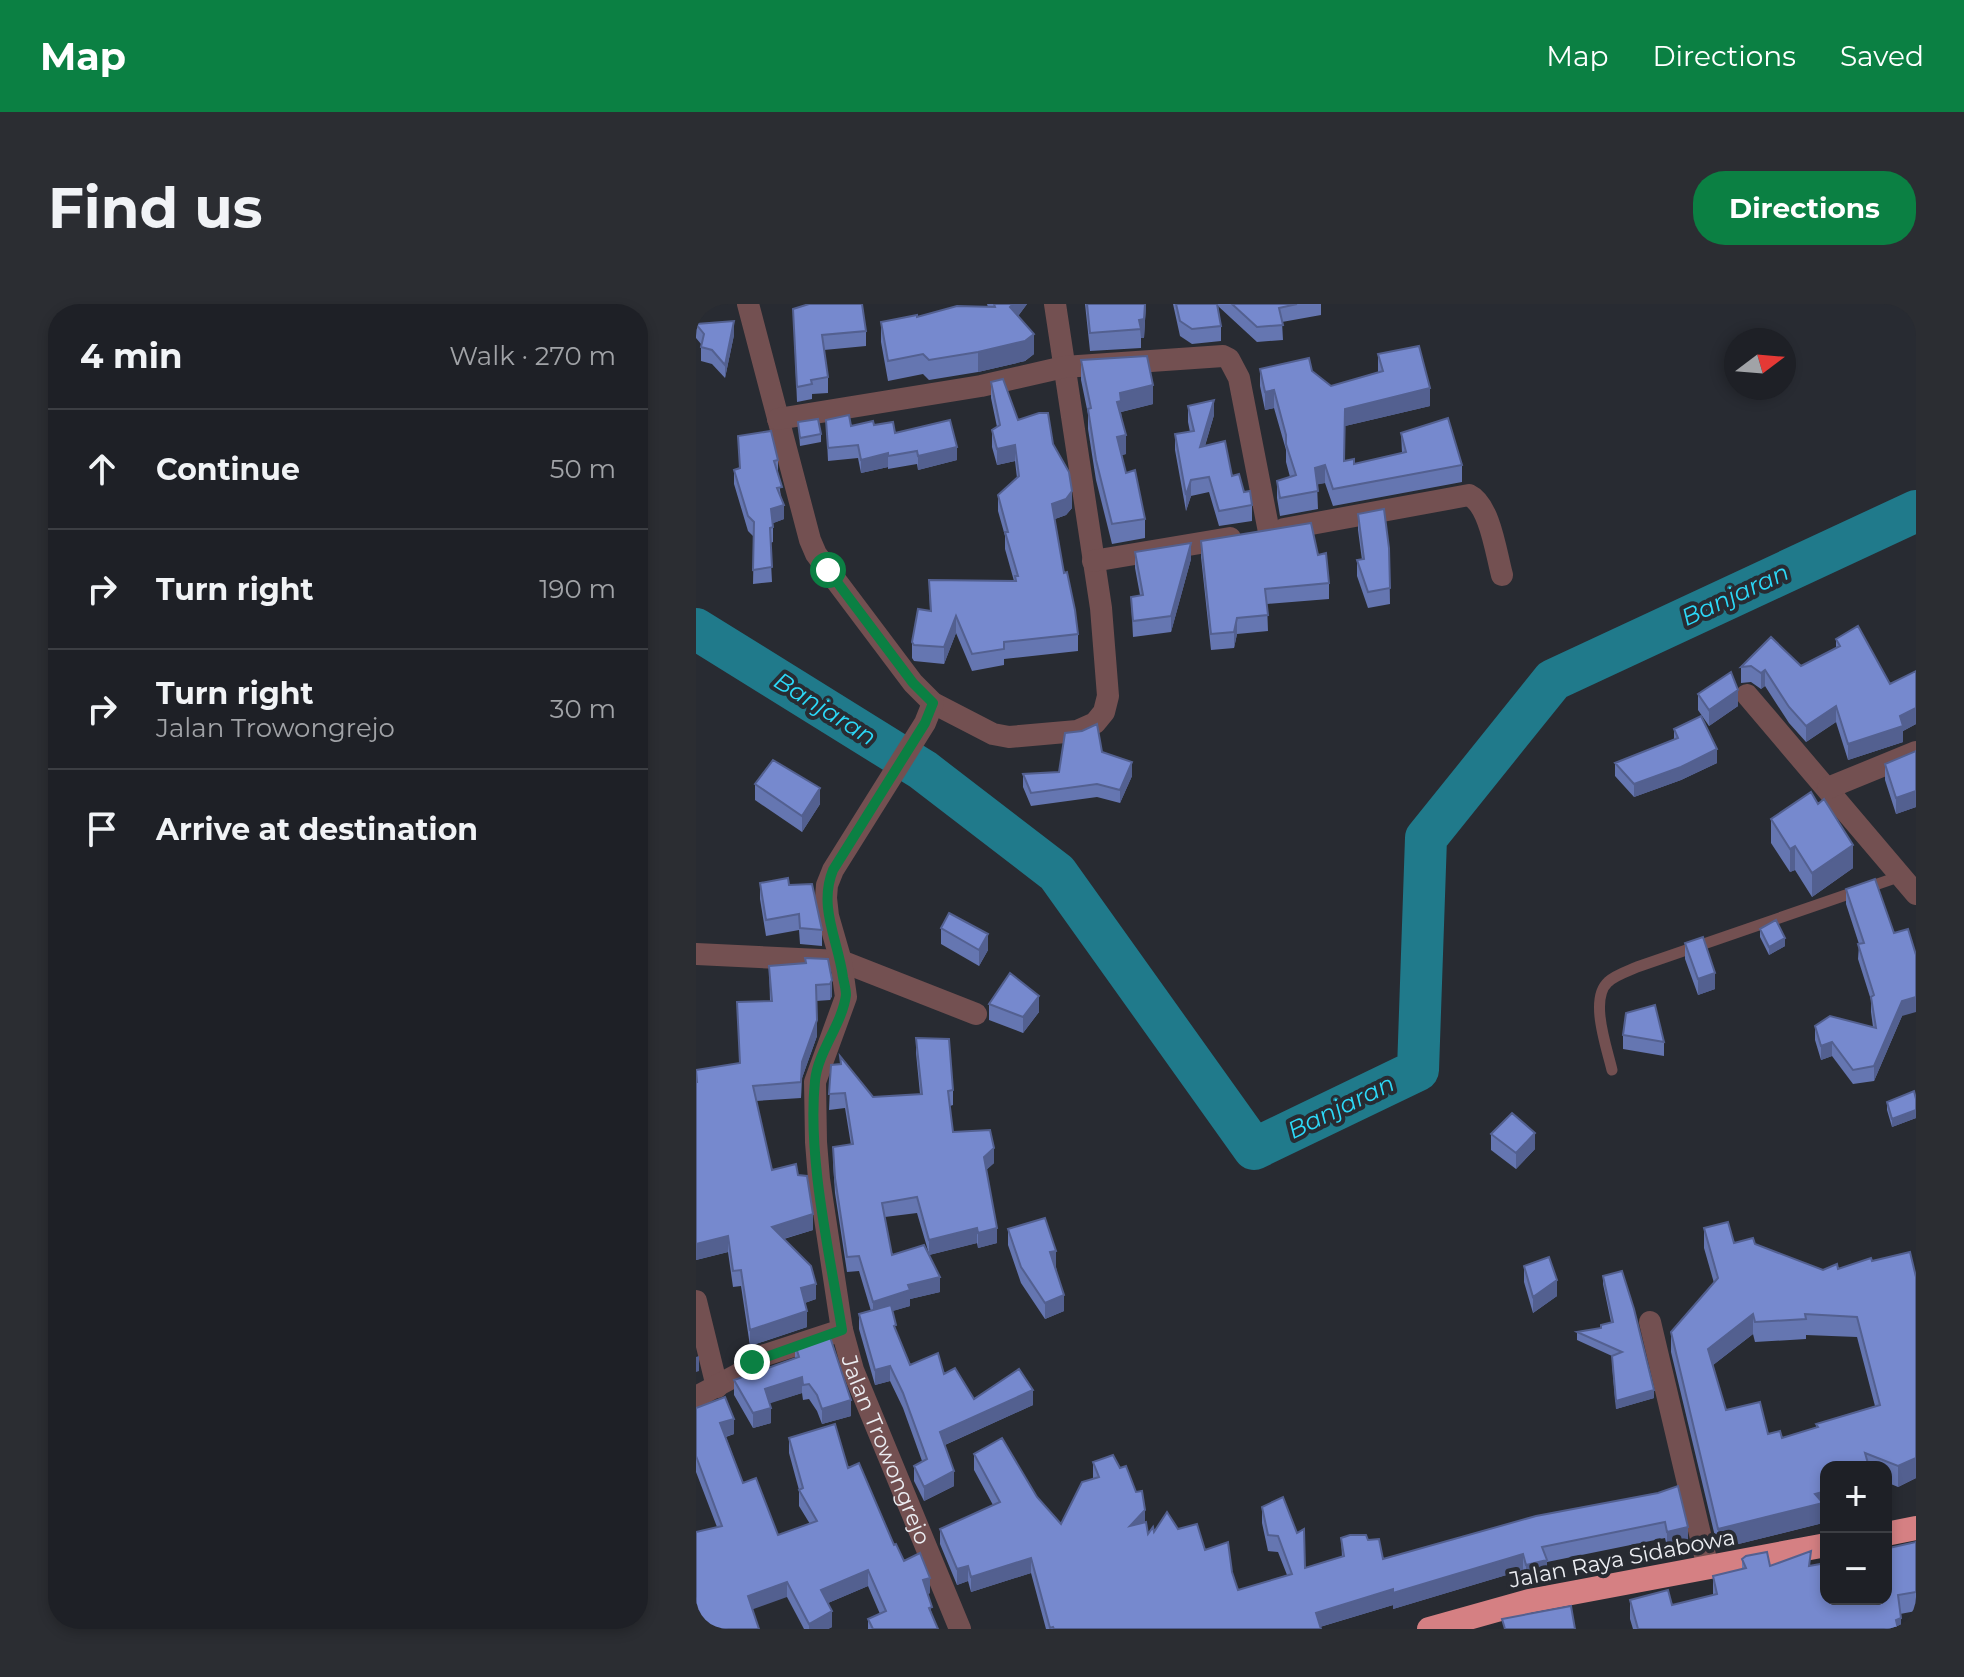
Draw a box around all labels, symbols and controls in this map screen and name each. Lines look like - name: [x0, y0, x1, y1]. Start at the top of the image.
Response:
- text: Map: [40, 33, 126, 80]
- text: Map: [1546, 39, 1608, 73]
- text: Directions: [1652, 39, 1796, 73]
- text: Saved: [1840, 39, 1924, 73]
- button: Directions: [1693, 171, 1916, 245]
- text: Find us: [48, 174, 262, 242]
- north arrow: [1724, 328, 1796, 400]
- text: 4 min: [80, 335, 182, 377]
- text: Walk · 270 m: [449, 340, 616, 372]
- icon: ahead: [80, 447, 124, 491]
- text: Continue: [156, 451, 300, 488]
- text: 50 m: [550, 453, 616, 485]
- route start: [810, 552, 846, 588]
- water label: Banjaran: [1676, 557, 1793, 632]
- icon: right: [80, 567, 124, 611]
- text: Turn right: [156, 571, 313, 608]
- text: 190 m: [539, 573, 616, 605]
- water label: Banjaran: [769, 666, 882, 751]
- text: Turn right: [156, 675, 313, 712]
- icon: right: [80, 687, 124, 731]
- text: 30 m: [550, 693, 616, 725]
- text: Jalan Trowongrejo: [156, 712, 395, 744]
- icon: arrive: [80, 807, 124, 851]
- text: Arrive at destination: [156, 811, 478, 848]
- water label: Banjaran: [1283, 1068, 1399, 1145]
- route end: [734, 1344, 770, 1380]
- street label: Jalan Trowongrejo: [835, 1351, 937, 1548]
- map controls: [1820, 1461, 1892, 1605]
- button: +: [1820, 1461, 1892, 1533]
- street label: Jalan Raya Sidabowa: [1506, 1523, 1737, 1594]
- button: −: [1820, 1533, 1892, 1605]

